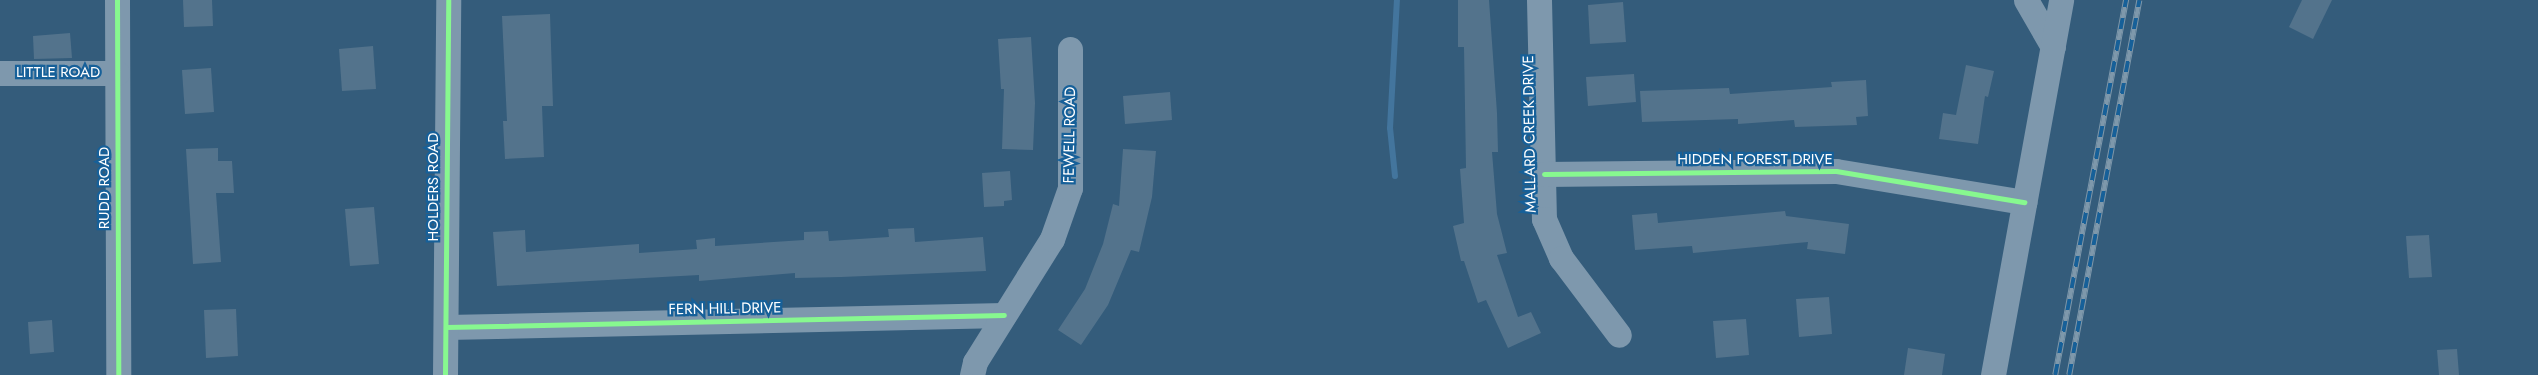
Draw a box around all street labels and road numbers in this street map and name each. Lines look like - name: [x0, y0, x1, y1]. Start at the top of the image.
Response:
- street label: MALLARD CREEK DRIVE: [1520, 55, 1540, 213]
- street label: LITTLE ROAD: [16, 64, 100, 82]
- street label: FEWELL ROAD: [1060, 86, 1080, 184]
- street label: HOLDERS ROAD: [425, 133, 443, 241]
- street label: RUDD ROAD: [96, 147, 114, 229]
- street label: HIDDEN FOREST DRIVE: [1677, 151, 1833, 169]
- street label: FERN HILL DRIVE: [668, 299, 782, 319]

